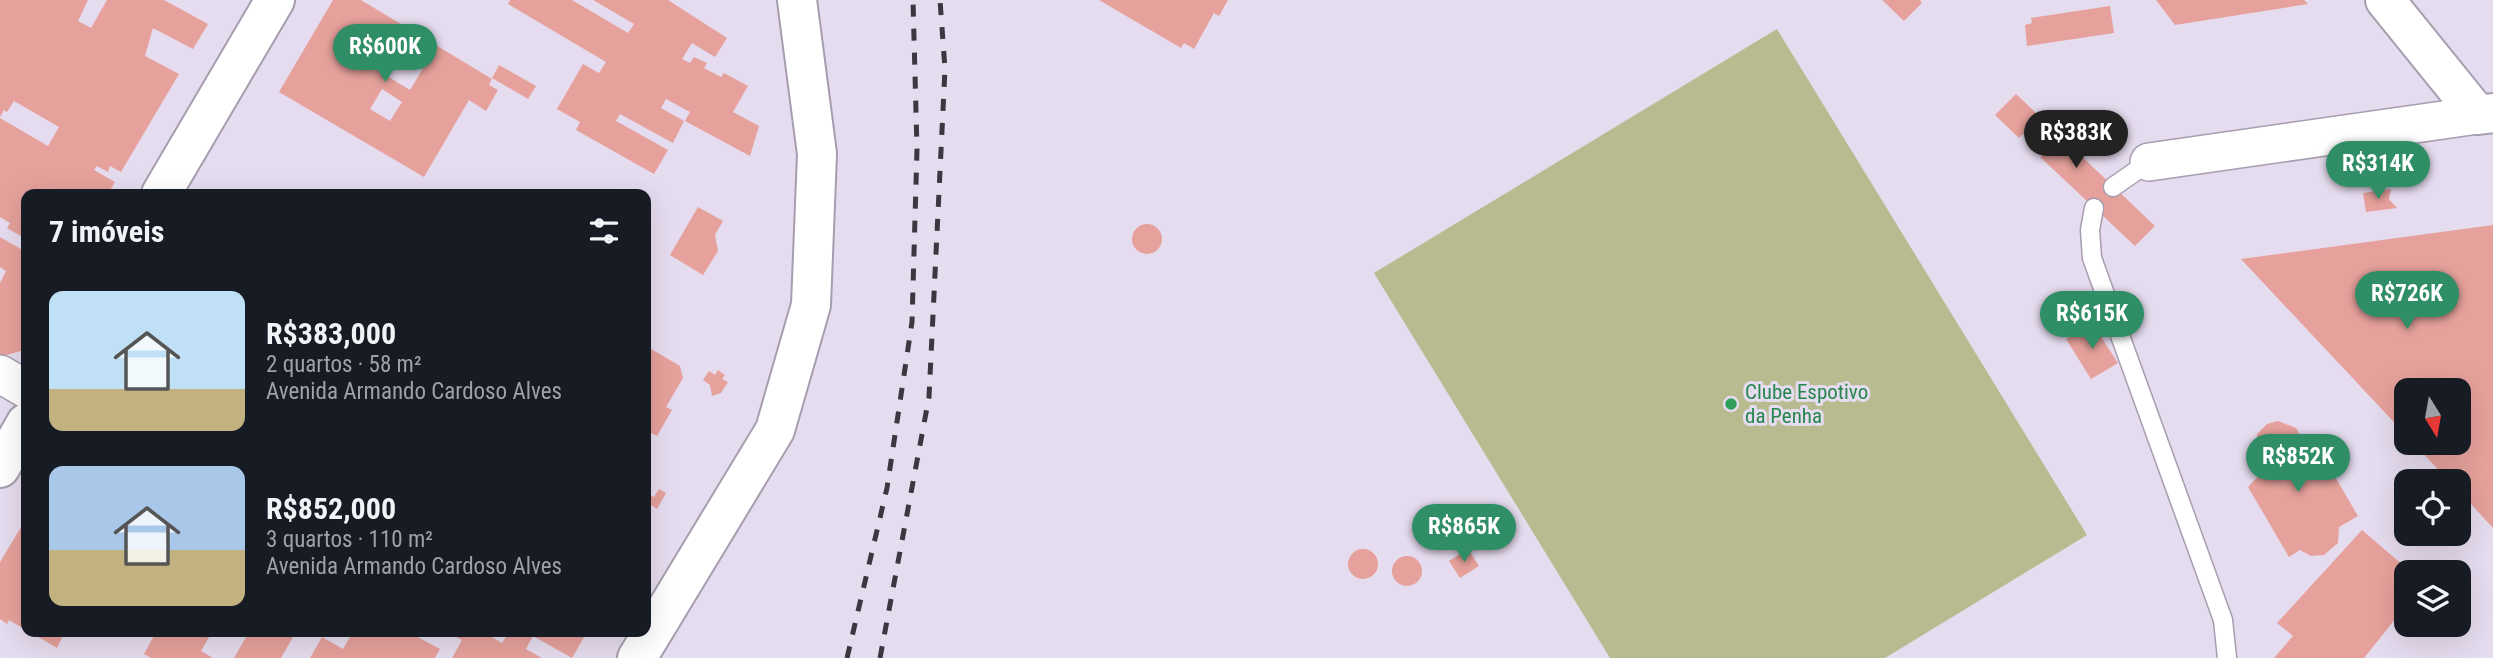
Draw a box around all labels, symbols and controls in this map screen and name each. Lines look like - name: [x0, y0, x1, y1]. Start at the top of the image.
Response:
- pin: R$600K: [328, 24, 442, 84]
- text: R$600K: [349, 33, 421, 60]
- pin: R$383K: [2019, 110, 2133, 170]
- text: R$383K: [2040, 119, 2112, 146]
- pin: R$314K: [2321, 142, 2435, 201]
- text: R$314K: [2342, 150, 2414, 177]
- icon: filters: [585, 212, 623, 250]
- text: 7 imóveis: [49, 214, 164, 249]
- pin: R$726K: [2350, 272, 2464, 331]
- text: R$726K: [2371, 280, 2443, 307]
- pin: R$615K: [2035, 292, 2149, 351]
- text: R$615K: [2056, 300, 2128, 327]
- text: R$383,000: [266, 316, 396, 351]
- icon: home: [105, 319, 189, 403]
- text: 2 quartos · 58 m²: [266, 351, 422, 378]
- text: Avenida Armando Cardoso Alves: [266, 378, 562, 405]
- north arrow: [2394, 378, 2471, 455]
- map controls: [2394, 378, 2471, 637]
- place label: Clube Espotivo da Penha: [1745, 380, 1868, 428]
- marker: Clube Espotivo da Penha: [1723, 396, 1739, 412]
- pin: R$852K: [2241, 434, 2355, 494]
- text: R$852K: [2262, 443, 2334, 470]
- button: locate: [2394, 469, 2471, 546]
- text: R$852,000: [266, 491, 396, 526]
- icon: home: [105, 494, 189, 578]
- pin: R$865K: [1407, 504, 1521, 564]
- text: R$865K: [1428, 513, 1500, 540]
- text: 3 quartos · 110 m²: [266, 526, 433, 553]
- text: Avenida Armando Cardoso Alves: [266, 553, 562, 580]
- button: layers: [2394, 560, 2471, 637]

